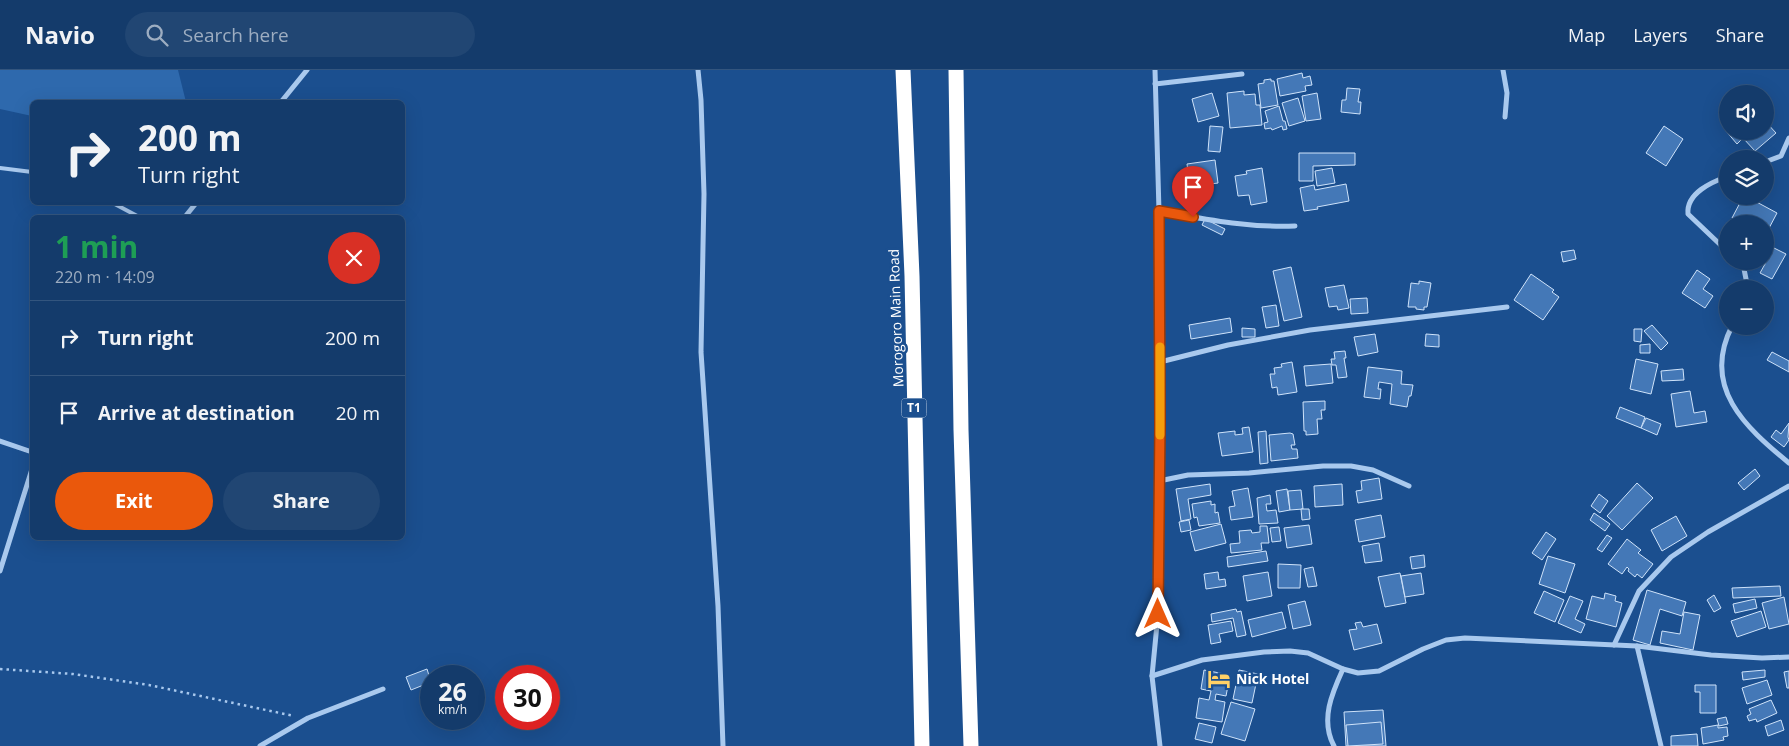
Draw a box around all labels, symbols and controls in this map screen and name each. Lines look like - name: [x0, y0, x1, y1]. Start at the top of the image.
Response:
- search box: [125, 12, 475, 57]
- text: Navio: [25, 18, 95, 51]
- icon: search: [143, 21, 171, 49]
- text: Search here: [183, 22, 289, 48]
- text: Map: [1568, 23, 1605, 47]
- text: Layers: [1633, 23, 1688, 47]
- text: Share: [1716, 23, 1764, 47]
- map controls: [1719, 85, 1774, 335]
- button: sound: [1719, 85, 1774, 140]
- text: 200 m: [138, 114, 242, 161]
- icon: right: [55, 120, 120, 185]
- button: layers: [1719, 150, 1774, 205]
- text: Turn right: [138, 159, 240, 189]
- pin: [1172, 166, 1214, 217]
- icon: arrive: [1179, 173, 1207, 201]
- button: +: [1719, 215, 1774, 270]
- text: 1 min: [55, 226, 138, 267]
- button: close: [328, 232, 380, 284]
- street label: Morogoro Main Road: [884, 248, 907, 388]
- text: 220 m · 14:09: [55, 266, 155, 288]
- button: −: [1719, 280, 1774, 335]
- icon: right: [55, 324, 83, 352]
- text: Turn right: [98, 325, 193, 351]
- text: 200 m: [325, 325, 380, 351]
- road number: T1: [902, 398, 926, 418]
- icon: arrive: [55, 399, 83, 427]
- text: Arrive at destination: [98, 400, 295, 426]
- text: 20 m: [336, 400, 380, 426]
- button: Exit: [55, 472, 213, 530]
- button: Share: [223, 472, 380, 530]
- position arrow: [1131, 587, 1183, 639]
- speed limit sign: 30: [495, 665, 560, 730]
- hotel icon: Nick Hotel: [1206, 666, 1232, 692]
- place label: Nick Hotel: [1236, 669, 1309, 688]
- text: 26: [438, 674, 467, 708]
- text: km/h: [438, 701, 467, 718]

